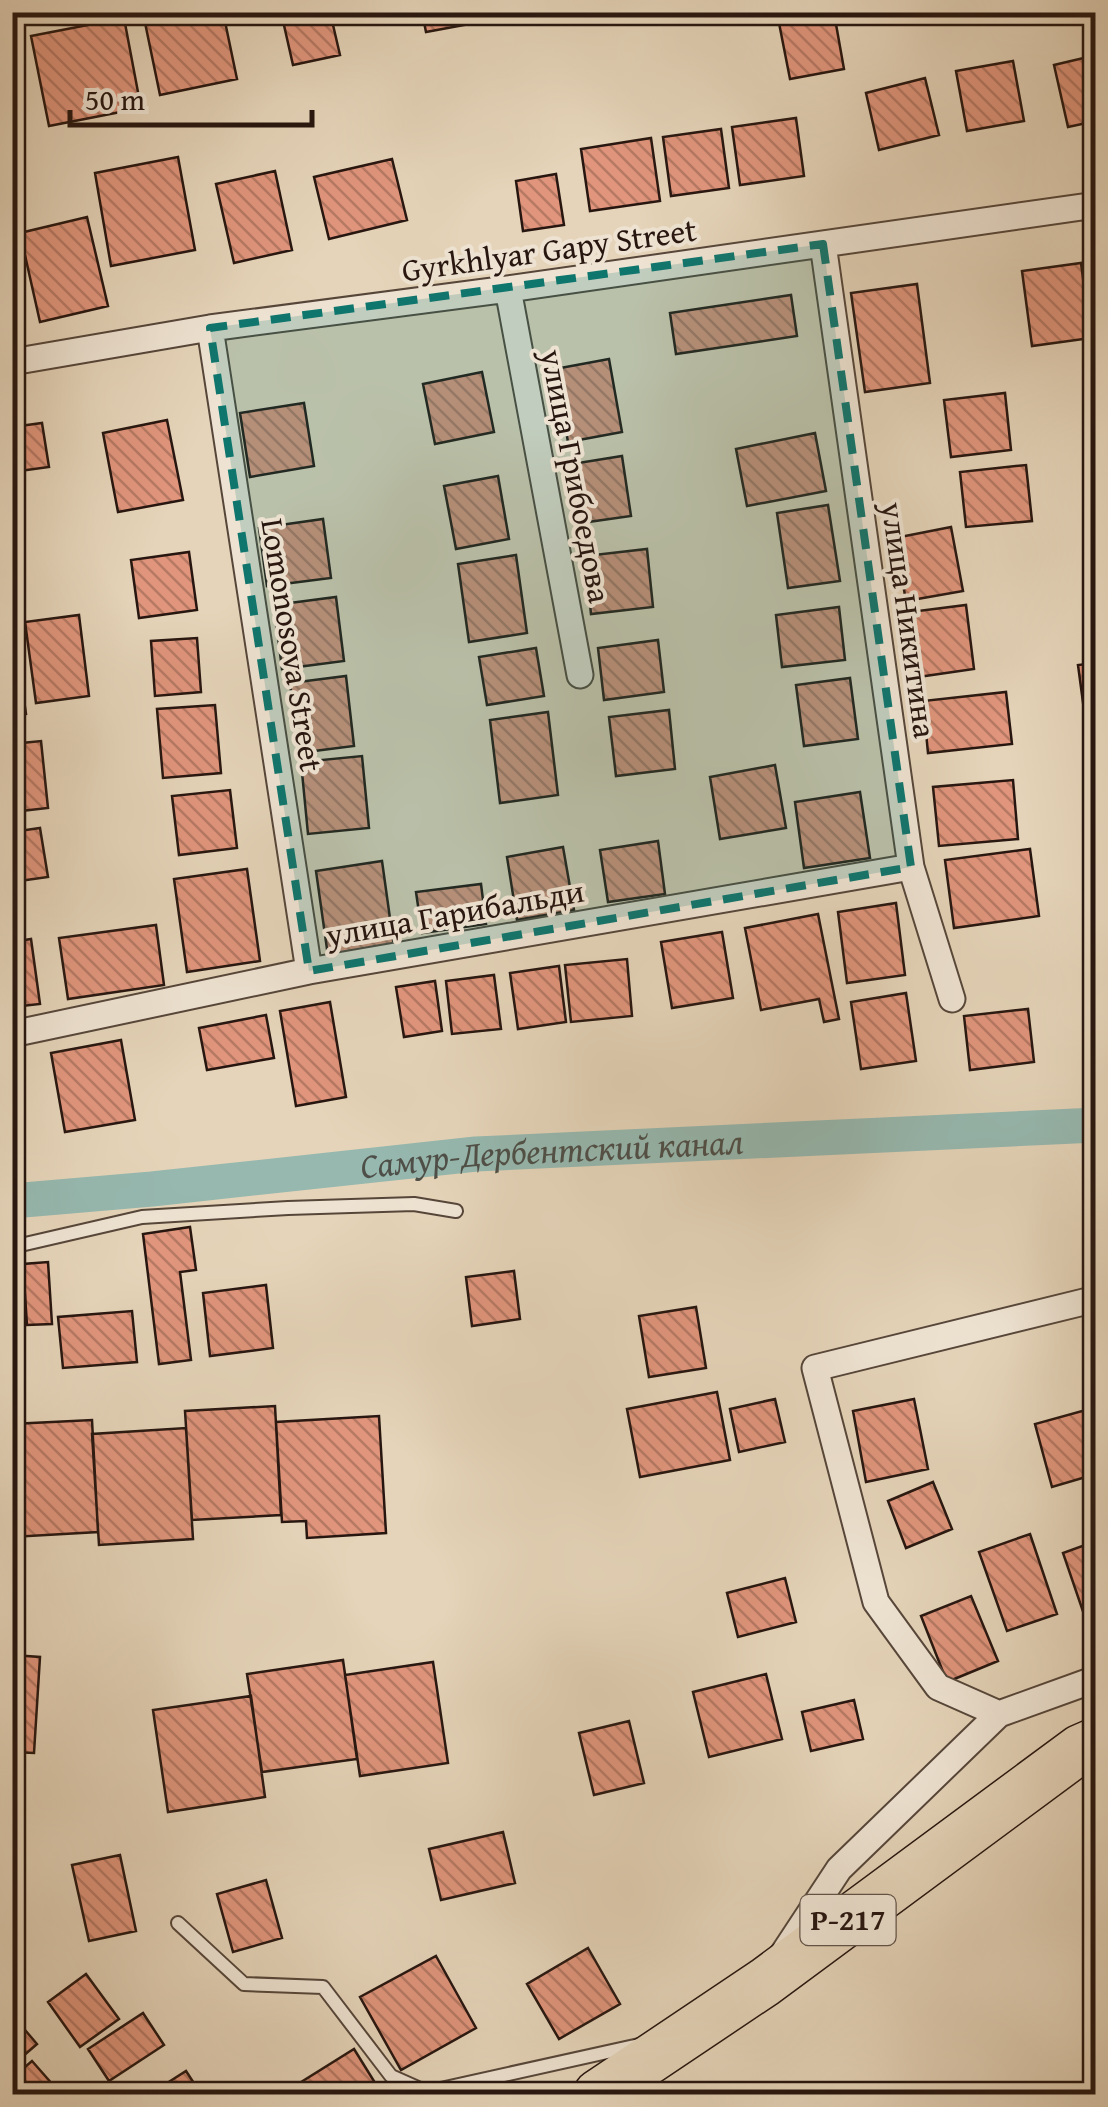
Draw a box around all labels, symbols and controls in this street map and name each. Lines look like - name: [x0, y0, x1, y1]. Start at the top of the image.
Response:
- scale bar: [70, 65, 312, 127]
- text: 50 m: [85, 77, 145, 121]
- street label: Gyrkhlyar Gapy Street: [399, 206, 699, 293]
- street label: улица Грибоедова: [529, 344, 624, 608]
- street label: улица Никитина: [870, 498, 949, 742]
- street label: Lomonosova Street: [249, 515, 336, 775]
- street label: улица Гарибальди: [321, 867, 588, 959]
- water label: Самур-Дербентский канал: [358, 1116, 744, 1191]
- road number: Р-217: [800, 1895, 896, 1945]

